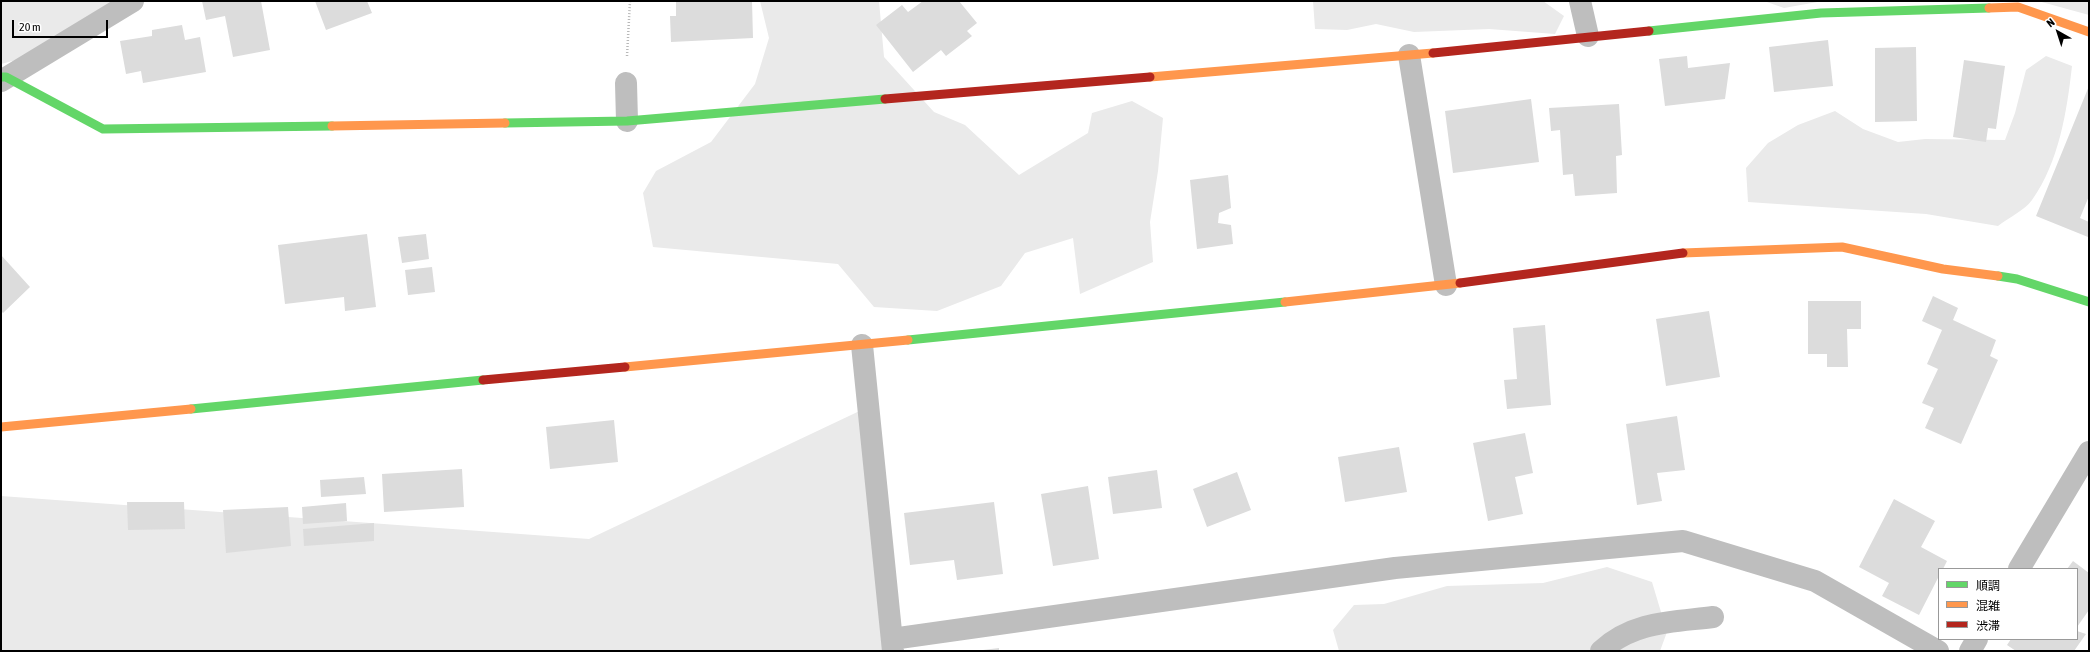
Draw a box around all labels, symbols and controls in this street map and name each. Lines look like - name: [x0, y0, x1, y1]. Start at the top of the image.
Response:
- scale bar: [14, 12, 110, 38]
- north arrow: [2038, 12, 2078, 52]
- text: N: [2044, 16, 2057, 29]
- text: 20 m: [19, 20, 41, 34]
- legend: [1938, 568, 2078, 640]
- text: 順調: [1976, 579, 2000, 593]
- text: 混雑: [1976, 599, 2000, 613]
- text: 渋滞: [1976, 619, 2000, 633]

